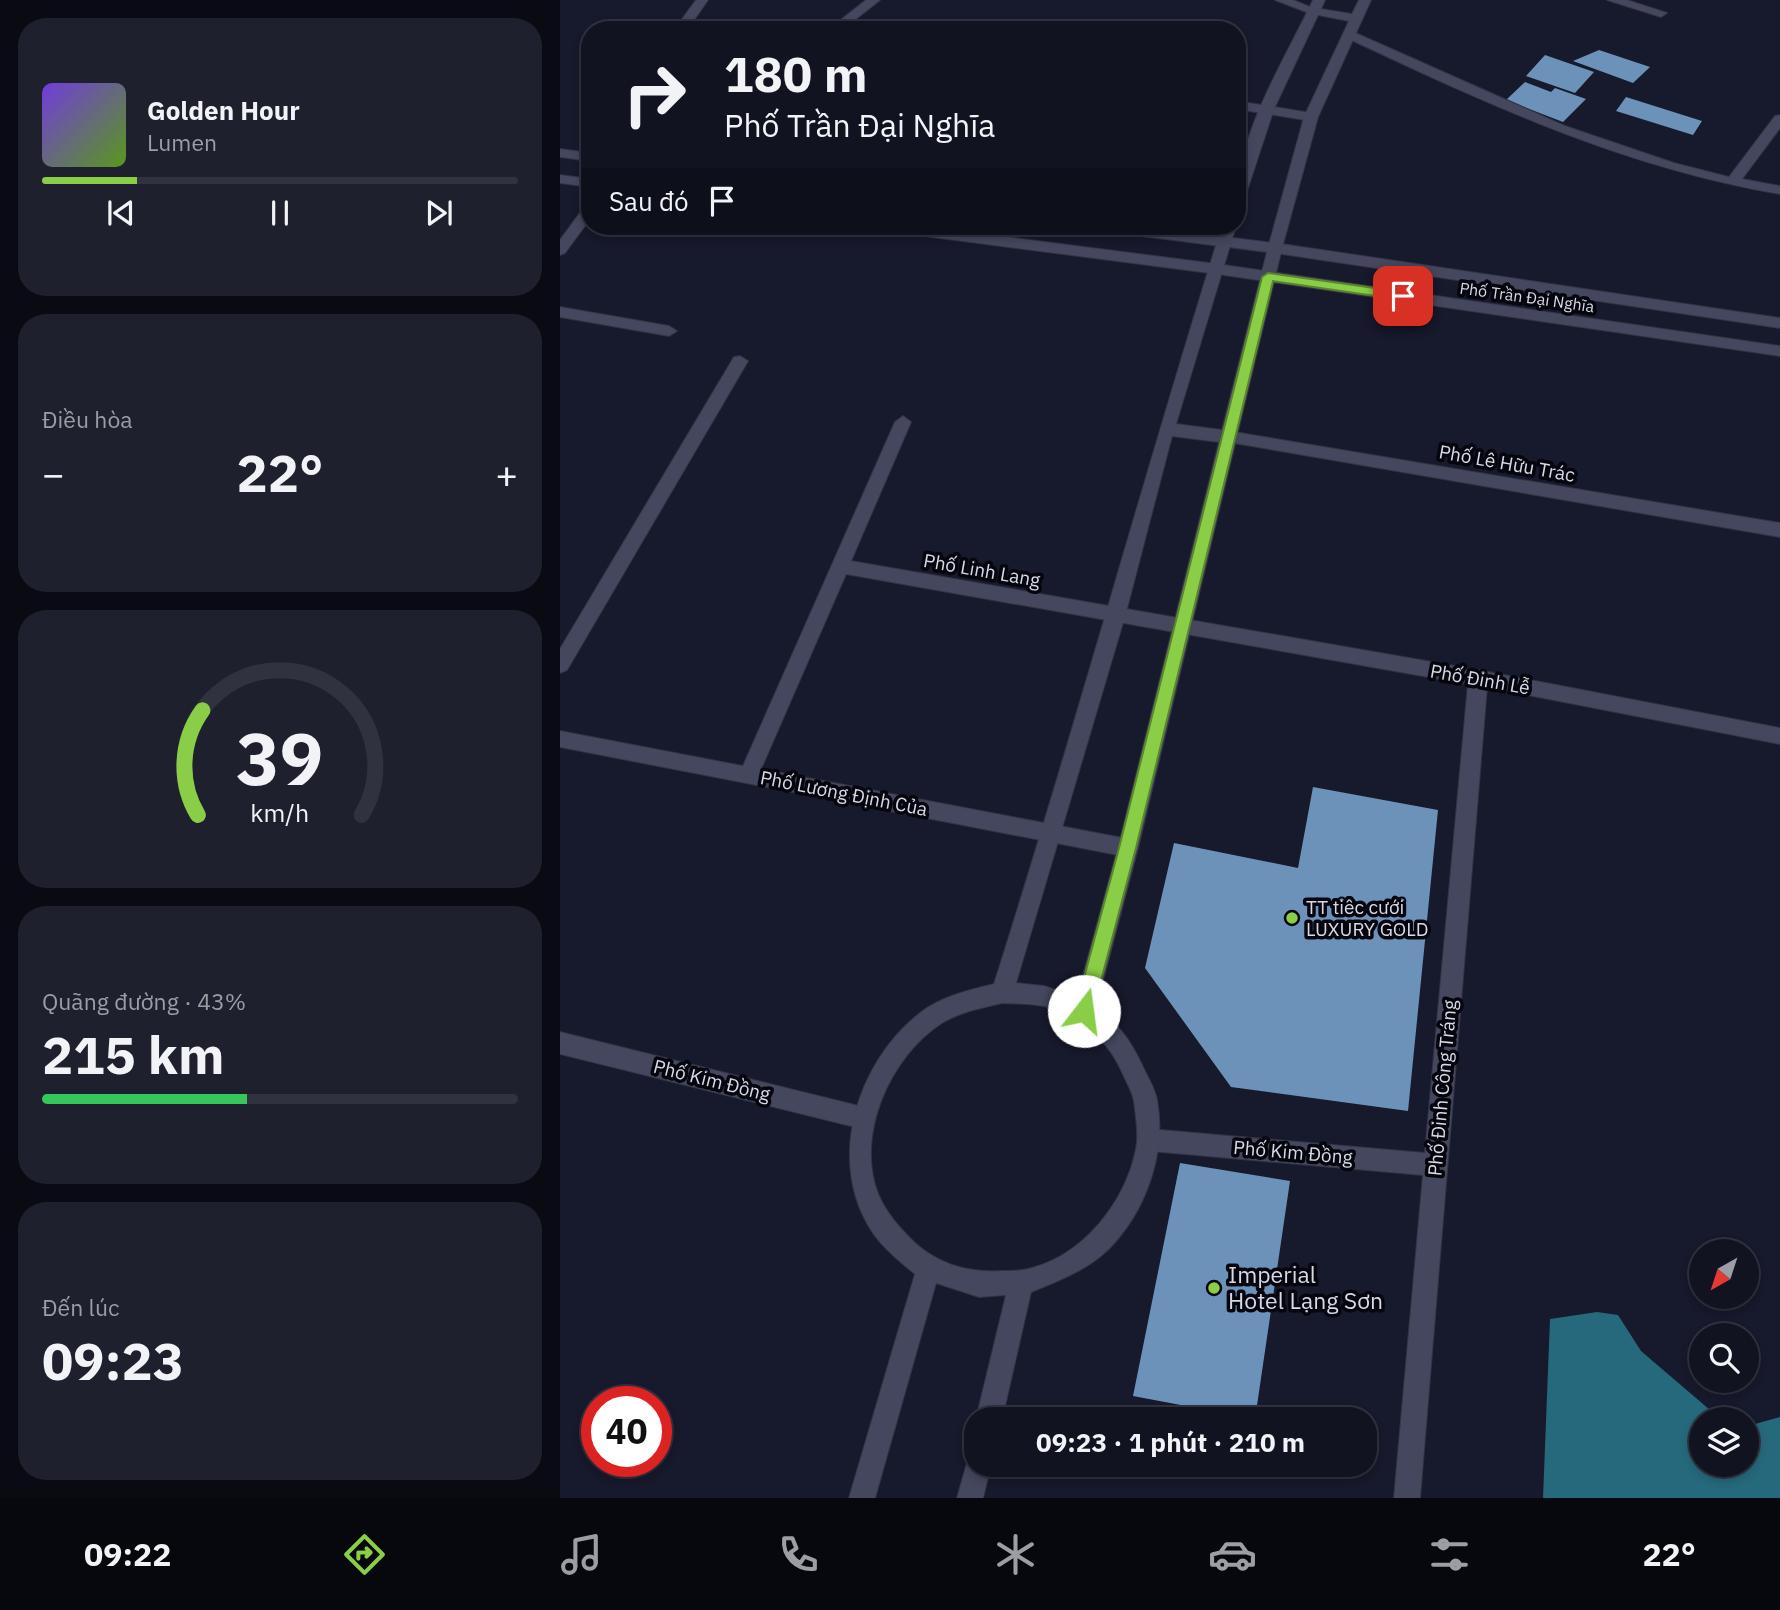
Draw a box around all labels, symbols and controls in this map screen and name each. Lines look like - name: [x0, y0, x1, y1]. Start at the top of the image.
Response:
- text: 180 m: [724, 42, 868, 105]
- icon: right: [609, 49, 700, 140]
- text: Golden Hour: [147, 93, 300, 127]
- text: Phố Trần Đại Nghĩa: [724, 104, 995, 146]
- text: Lumen: [147, 127, 217, 157]
- icon: arrive: [703, 182, 741, 220]
- text: Sau đó: [609, 184, 689, 218]
- icon: previous: [102, 194, 140, 232]
- icon: pause: [261, 194, 299, 232]
- icon: next: [420, 194, 458, 232]
- pin: [1373, 266, 1433, 326]
- icon: arrive: [1384, 277, 1422, 315]
- street label: Phố Trần Đại Nghĩa: [1458, 278, 1596, 316]
- text: Điều hòa: [42, 404, 133, 434]
- text: 22°: [237, 439, 323, 506]
- street label: Phố Lê Hữu Trác: [1437, 439, 1577, 487]
- text: −: [42, 449, 65, 498]
- text: +: [495, 449, 518, 498]
- street label: Phố Linh Lang: [922, 548, 1042, 592]
- street label: Phố Đinh Lễ: [1428, 658, 1532, 700]
- text: 39: [236, 710, 324, 805]
- street label: Phố Lương Định Của: [758, 765, 930, 821]
- text: km/h: [251, 796, 309, 829]
- place label: TT tiêc cưới LUXURY GOLD: [1306, 895, 1429, 941]
- marker: TT tiêc cưới LUXURY GOLD: [1284, 910, 1300, 926]
- position arrow: [1047, 974, 1121, 1048]
- text: Quãng đường · 43%: [42, 986, 246, 1016]
- street label: Phố Đinh Công Tráng: [1422, 999, 1462, 1177]
- text: 215 km: [42, 1021, 224, 1088]
- street label: Phố Kim Đồng: [651, 1054, 773, 1106]
- street label: Phố Kim Đồng: [1232, 1135, 1354, 1169]
- north arrow: [1689, 1239, 1759, 1309]
- map controls: [1689, 1239, 1759, 1477]
- place label: Imperial Hotel Lạng Sơn: [1228, 1259, 1383, 1315]
- marker: Imperial Hotel Lạng Sơn: [1206, 1280, 1222, 1296]
- text: Đến lúc: [42, 1292, 120, 1322]
- button: search: [1689, 1323, 1759, 1393]
- text: 09:23: [42, 1327, 184, 1394]
- speed limit sign: 40: [581, 1386, 672, 1477]
- button: layers: [1689, 1407, 1759, 1477]
- text: 09:23 · 1 phút · 210 m: [1036, 1425, 1305, 1459]
- icon: directions: [340, 1530, 389, 1579]
- icon: music: [557, 1530, 606, 1579]
- icon: phone: [774, 1530, 823, 1579]
- icon: climate: [991, 1530, 1040, 1579]
- icon: car: [1208, 1530, 1257, 1579]
- icon: filters: [1425, 1530, 1474, 1579]
- text: 09:22: [84, 1533, 171, 1575]
- text: 22°: [1642, 1533, 1696, 1575]

